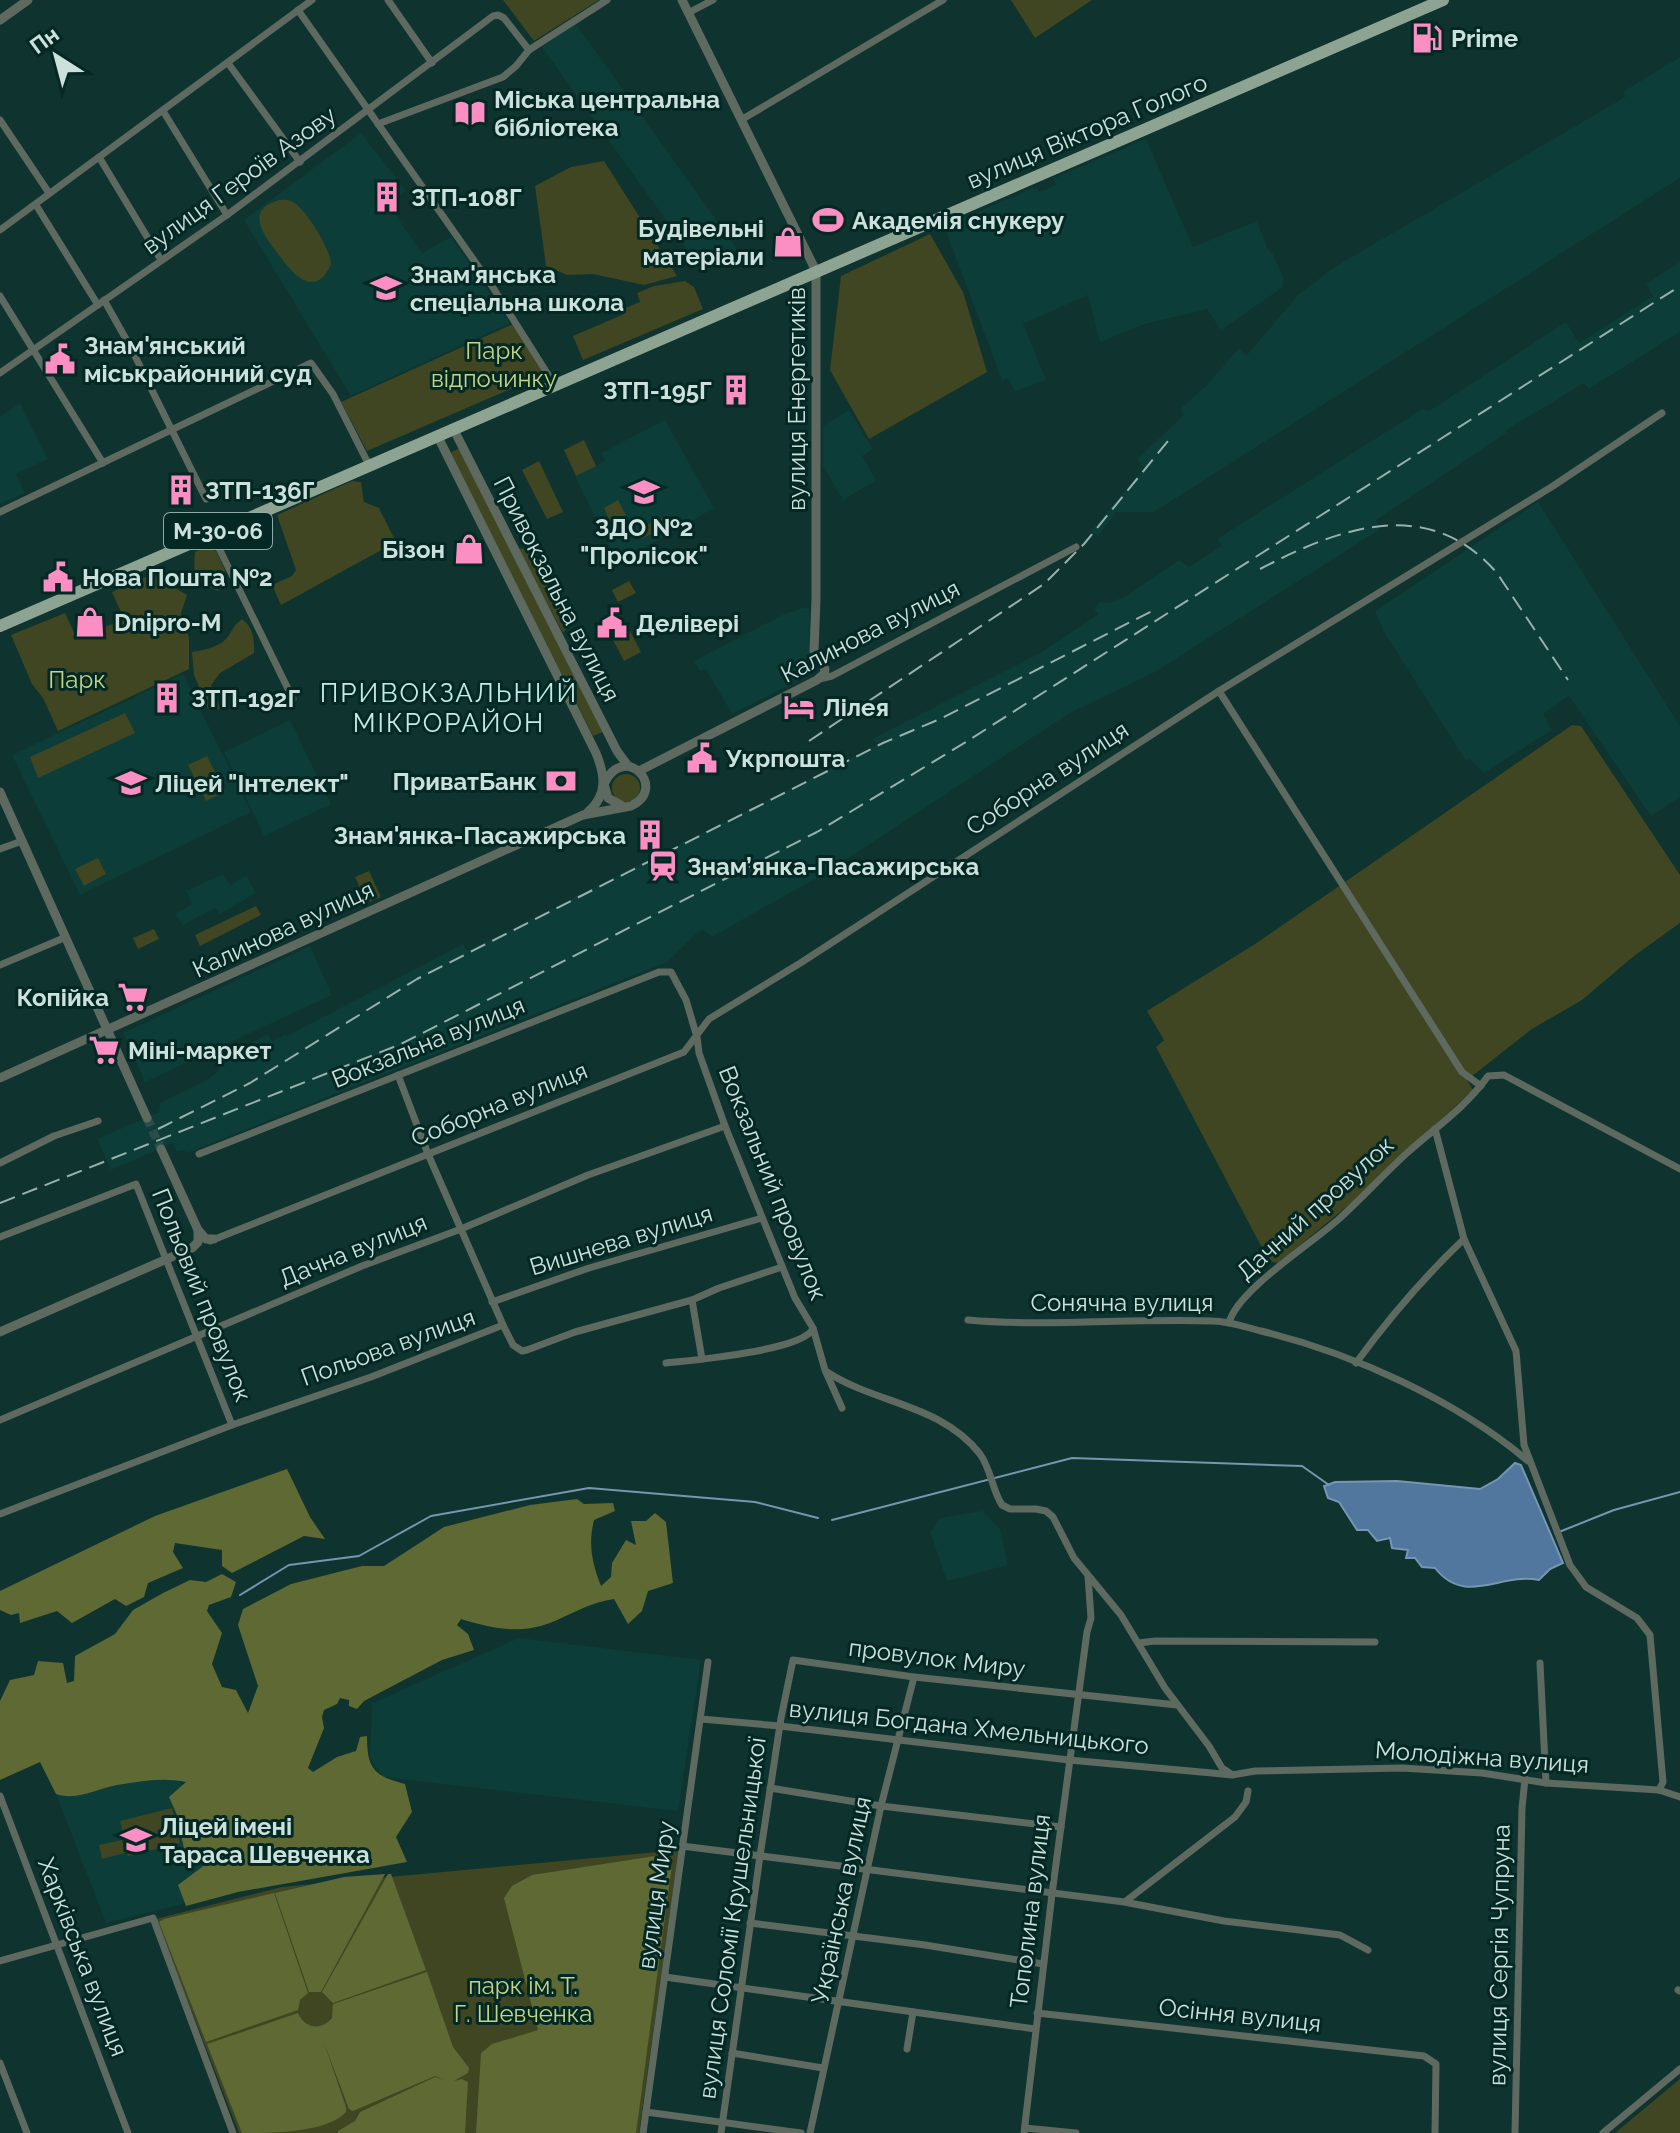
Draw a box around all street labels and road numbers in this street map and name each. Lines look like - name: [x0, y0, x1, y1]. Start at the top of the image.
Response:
- street label: вулиця Віктора Голого: [962, 67, 1212, 195]
- street label: вулиця Героїв Азову: [136, 100, 342, 260]
- street label: вулиця Енергетиків: [782, 287, 811, 511]
- street label: Привокзальна вулиця: [488, 472, 626, 706]
- road number: М-30-06: [164, 513, 272, 549]
- street label: Калинова вулиця: [776, 573, 964, 689]
- street label: Соборна вулиця: [960, 715, 1134, 841]
- street label: Калинова вулиця: [188, 874, 378, 984]
- street label: Вокзальна вулиця: [327, 990, 529, 1094]
- street label: Соборна вулиця: [407, 1055, 591, 1153]
- street label: Вокзальний провулок: [713, 1062, 833, 1304]
- street label: Дачний провулок: [1231, 1130, 1399, 1286]
- street label: Польовий провулок: [146, 1184, 258, 1406]
- street label: Вишнева вулиця: [526, 1198, 716, 1282]
- street label: Дачна вулиця: [275, 1207, 431, 1293]
- street label: Сонячна вулиця: [1031, 1288, 1213, 1317]
- street label: Польова вулиця: [297, 1302, 479, 1392]
- street label: провулок Миру: [847, 1633, 1027, 1683]
- street label: вулиця Богдана Хмельницького: [788, 1694, 1150, 1760]
- street label: вулиця Соломії Крушельницької: [692, 1735, 772, 2101]
- street label: Молодіжна вулиця: [1374, 1735, 1590, 1779]
- street label: Українська вулиця: [805, 1794, 877, 2006]
- street label: Тополина вулиця: [1004, 1812, 1056, 2010]
- street label: вулиця Миру: [631, 1819, 681, 1971]
- street label: вулиця Сергія Чупруна: [1482, 1824, 1516, 2086]
- street label: Харківська вулиця: [32, 1854, 134, 2060]
- street label: Осіння вулиця: [1157, 1992, 1323, 2038]

